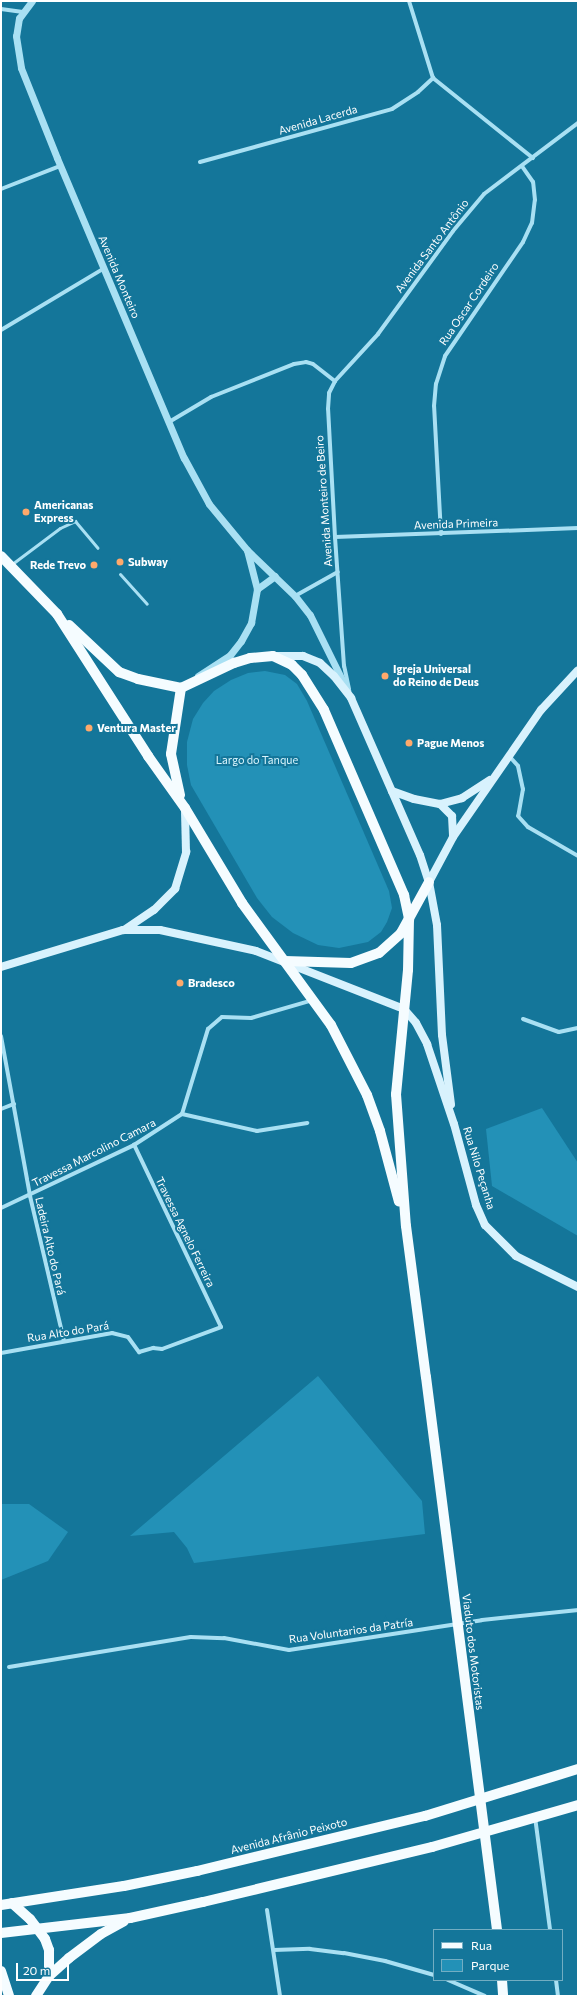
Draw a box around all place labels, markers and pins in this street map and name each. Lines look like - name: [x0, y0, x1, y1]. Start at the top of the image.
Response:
- place label: Americanas Express: [34, 499, 93, 525]
- marker: Americanas Express: [21, 507, 31, 517]
- place label: Subway: [128, 555, 168, 569]
- marker: Subway: [115, 557, 125, 567]
- place label: Rede Trevo: [30, 558, 86, 572]
- marker: Rede Trevo: [89, 560, 99, 570]
- place label: Igreja Universal do Reino de Deus: [393, 663, 479, 689]
- marker: Igreja Universal do Reino de Deus: [380, 671, 390, 681]
- place label: Ventura Master: [97, 721, 176, 735]
- marker: Ventura Master: [84, 723, 94, 733]
- place label: Pague Menos: [417, 736, 484, 750]
- marker: Pague Menos: [404, 738, 414, 748]
- place label: Bradesco: [188, 976, 235, 990]
- marker: Bradesco: [175, 978, 185, 988]

